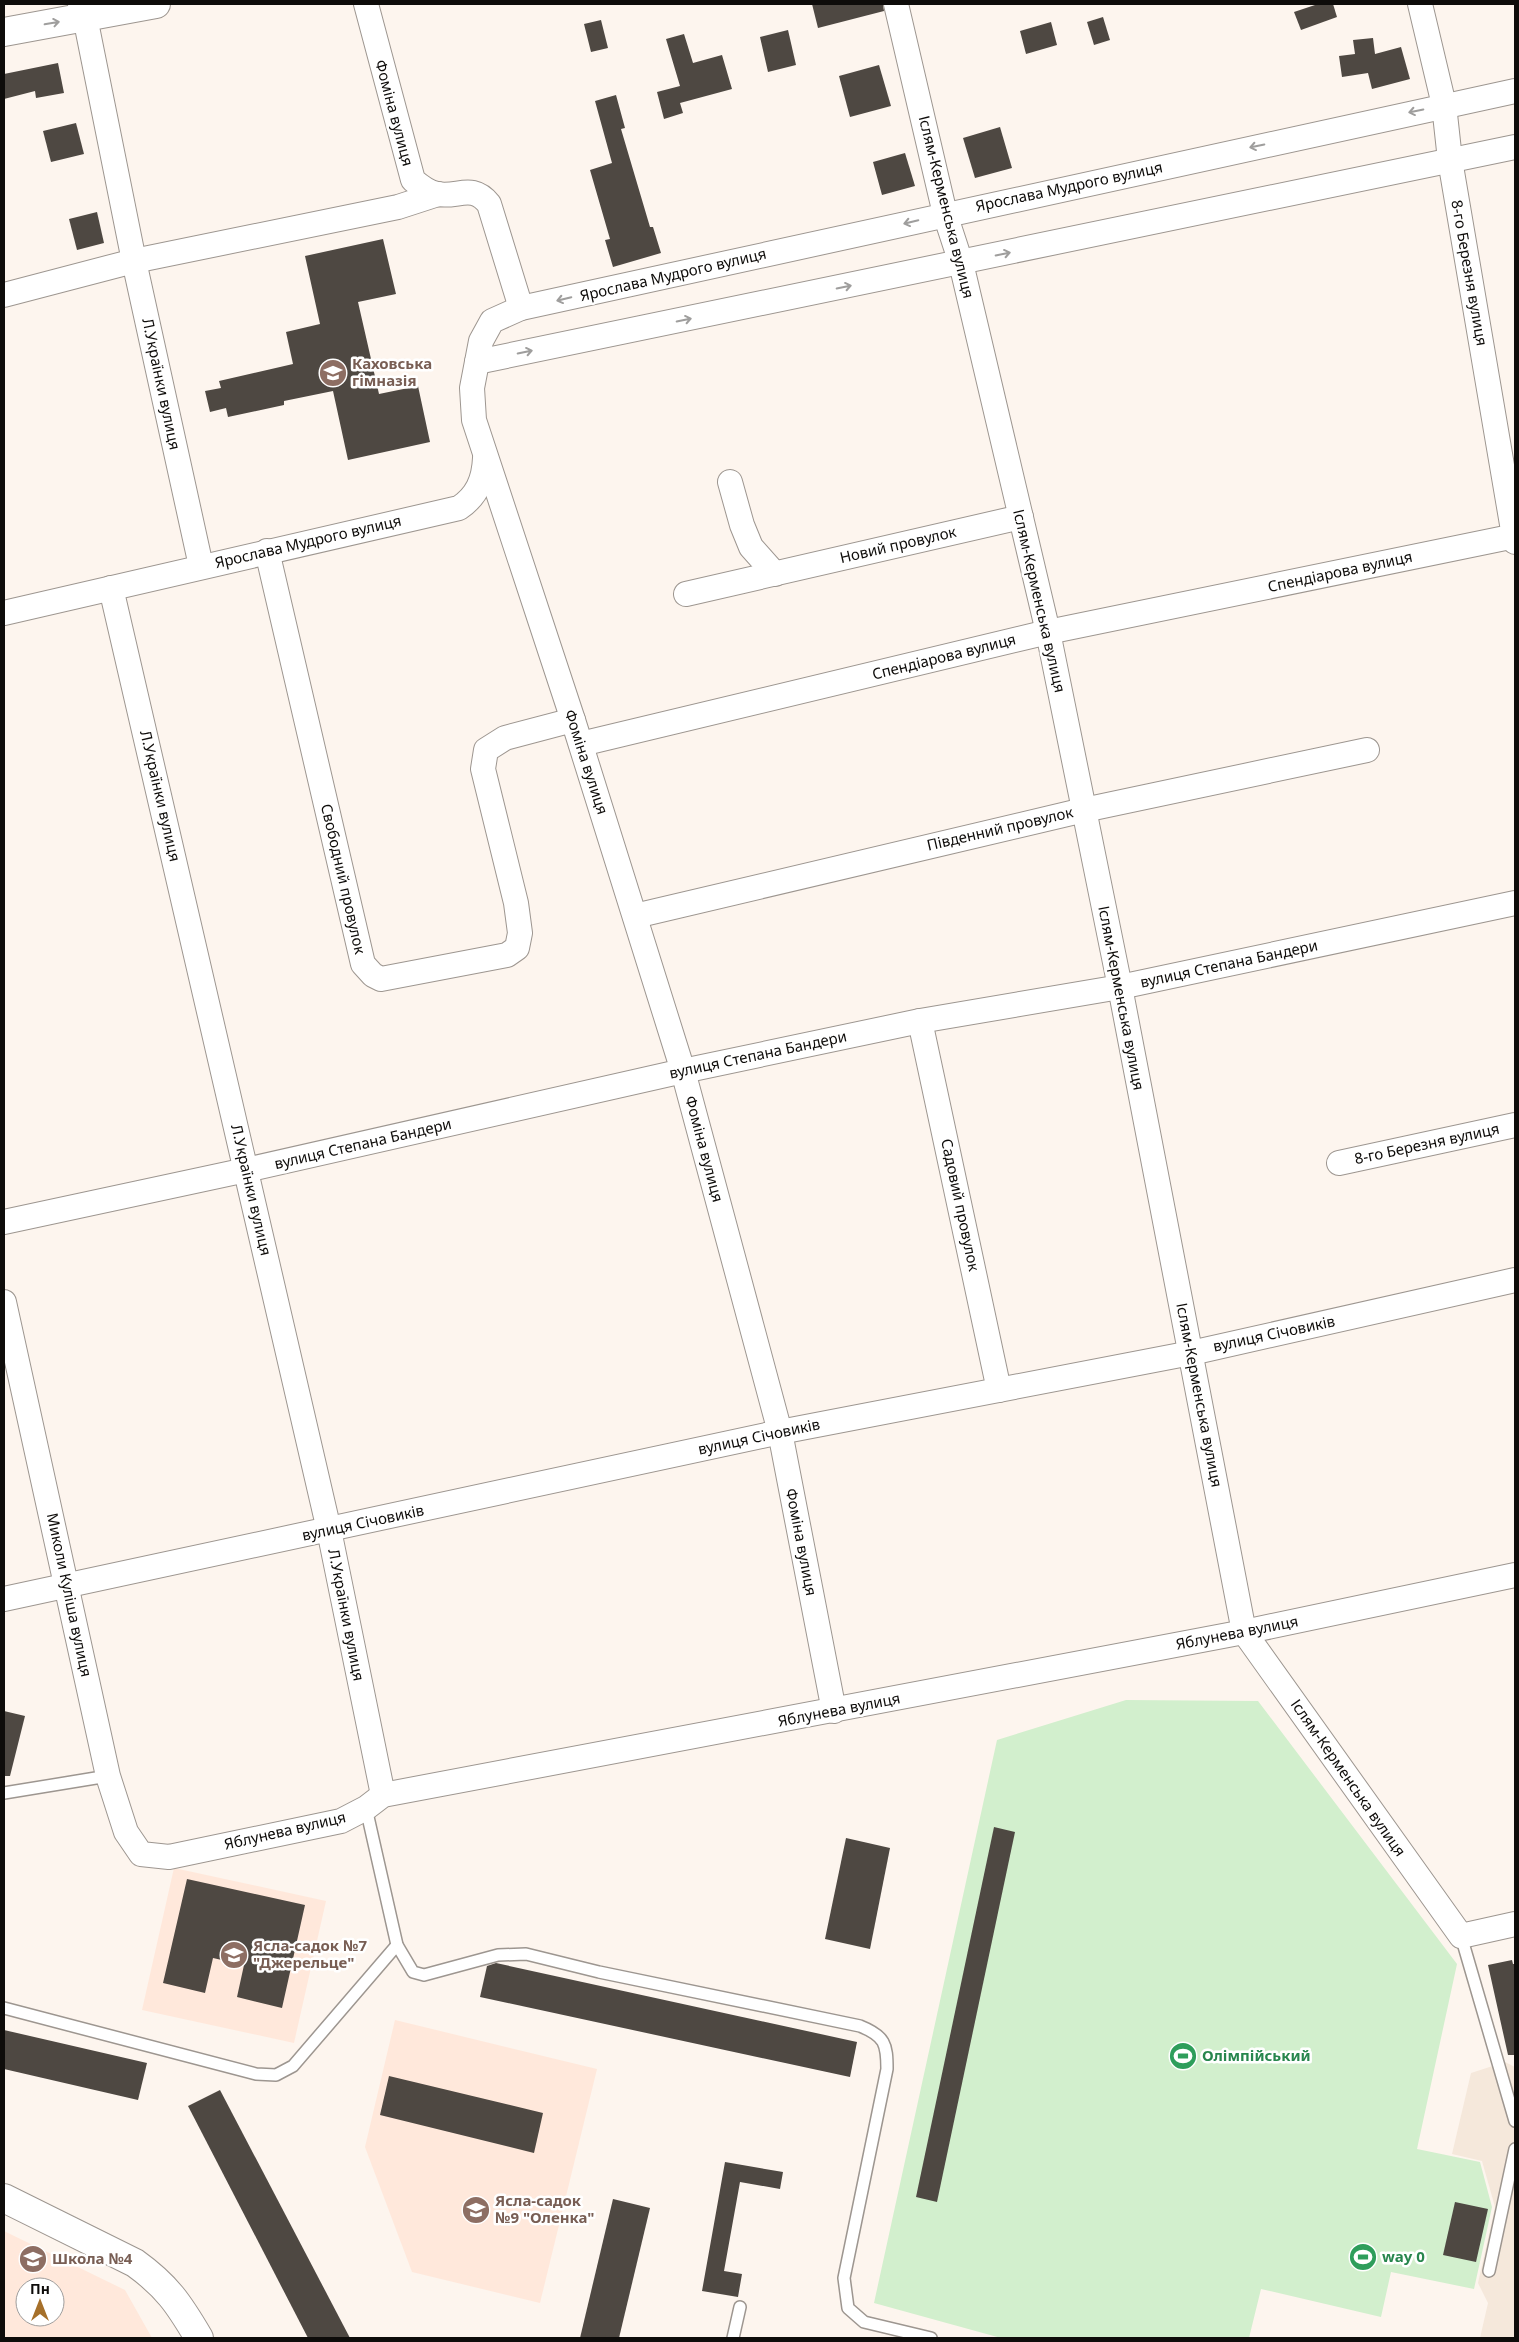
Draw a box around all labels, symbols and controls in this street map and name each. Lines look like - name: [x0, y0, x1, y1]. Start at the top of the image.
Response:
- one-way arrow: [43, 18, 59, 27]
- street label: Фоміна вулиця: [371, 57, 419, 168]
- one-way arrow: [1409, 107, 1425, 116]
- street label: Іслям-Керменська вулиця: [915, 113, 979, 300]
- one-way arrow: [1250, 142, 1266, 151]
- street label: Ярослава Мудрого вулиця: [973, 156, 1164, 216]
- street label: 8-го Березня вулиця: [1447, 198, 1493, 347]
- one-way arrow: [903, 218, 919, 227]
- street label: Ярослава Мудрого вулиця: [578, 243, 768, 305]
- one-way arrow: [994, 249, 1010, 258]
- one-way arrow: [835, 282, 851, 291]
- one-way arrow: [557, 295, 573, 304]
- one-way arrow: [676, 315, 692, 324]
- street label: Л.Українки вулиця: [138, 316, 186, 451]
- one-way arrow: [517, 347, 533, 357]
- place label: Каховська гімназія: [352, 353, 432, 390]
- school or university icon: Каховська гімназія: [318, 358, 348, 388]
- street label: Іслям-Керменська вулиця: [1009, 507, 1071, 694]
- street label: Ярослава Мудрого вулиця: [213, 510, 403, 572]
- street label: Новий провулок: [838, 521, 958, 567]
- street label: Спендіарова вулиця: [1266, 546, 1414, 596]
- street label: Спендіарова вулиця: [870, 629, 1018, 684]
- street label: Фоміна вулиця: [561, 707, 613, 817]
- street label: Л.Українки вулиця: [136, 728, 186, 863]
- street label: Південний провулок: [925, 801, 1075, 855]
- street label: Свободний провулок: [317, 802, 371, 956]
- street label: Іслям-Керменська вулиця: [1094, 904, 1150, 1092]
- street label: вулиця Степана Бандери: [1138, 934, 1319, 992]
- street label: вулиця Степана Бандери: [667, 1025, 848, 1083]
- street label: Фоміна вулиця: [681, 1093, 729, 1204]
- street label: вулиця Степана Бандери: [272, 1113, 453, 1173]
- street label: 8-го Березня вулиця: [1352, 1118, 1501, 1168]
- street label: Л.Українки вулиця: [227, 1122, 277, 1257]
- street label: Садовий провулок: [937, 1137, 985, 1273]
- street label: Іслям-Керменська вулиця: [1172, 1301, 1228, 1489]
- street label: вулиця Січовиків: [1211, 1310, 1337, 1356]
- street label: вулиця Січовиків: [696, 1413, 822, 1459]
- street label: Фоміна вулиця: [782, 1486, 822, 1597]
- street label: вулиця Січовиків: [300, 1499, 426, 1545]
- street label: Миколи Куліша вулиця: [43, 1511, 97, 1679]
- street label: Л.Українки вулиця: [324, 1547, 370, 1683]
- street label: Яблунева вулиця: [1174, 1610, 1300, 1654]
- street label: Яблунева вулиця: [776, 1687, 902, 1731]
- street label: Іслям-Керменська вулиця: [1287, 1695, 1411, 1860]
- street label: Яблунева вулиця: [222, 1806, 348, 1854]
- place label: Ясла-садок №7 "Джерельце": [253, 1935, 367, 1972]
- school or university icon: Ясла-садок №7 "Джерельце": [219, 1940, 249, 1970]
- sports icon: Олімпійський: [1168, 2041, 1198, 2071]
- place label: Олімпійський: [1202, 2045, 1311, 2065]
- place label: Ясла-садок №9 "Оленка": [495, 2190, 594, 2227]
- school or university icon: Ясла-садок №9 "Оленка": [461, 2195, 491, 2225]
- sports icon: way 0: [1348, 2242, 1378, 2272]
- school or university icon: Школа №4: [18, 2244, 48, 2274]
- place label: way 0: [1382, 2246, 1425, 2266]
- place label: Школа №4: [52, 2248, 133, 2268]
- north arrow: [15, 2277, 65, 2327]
- text: Пн: [30, 2279, 50, 2298]

